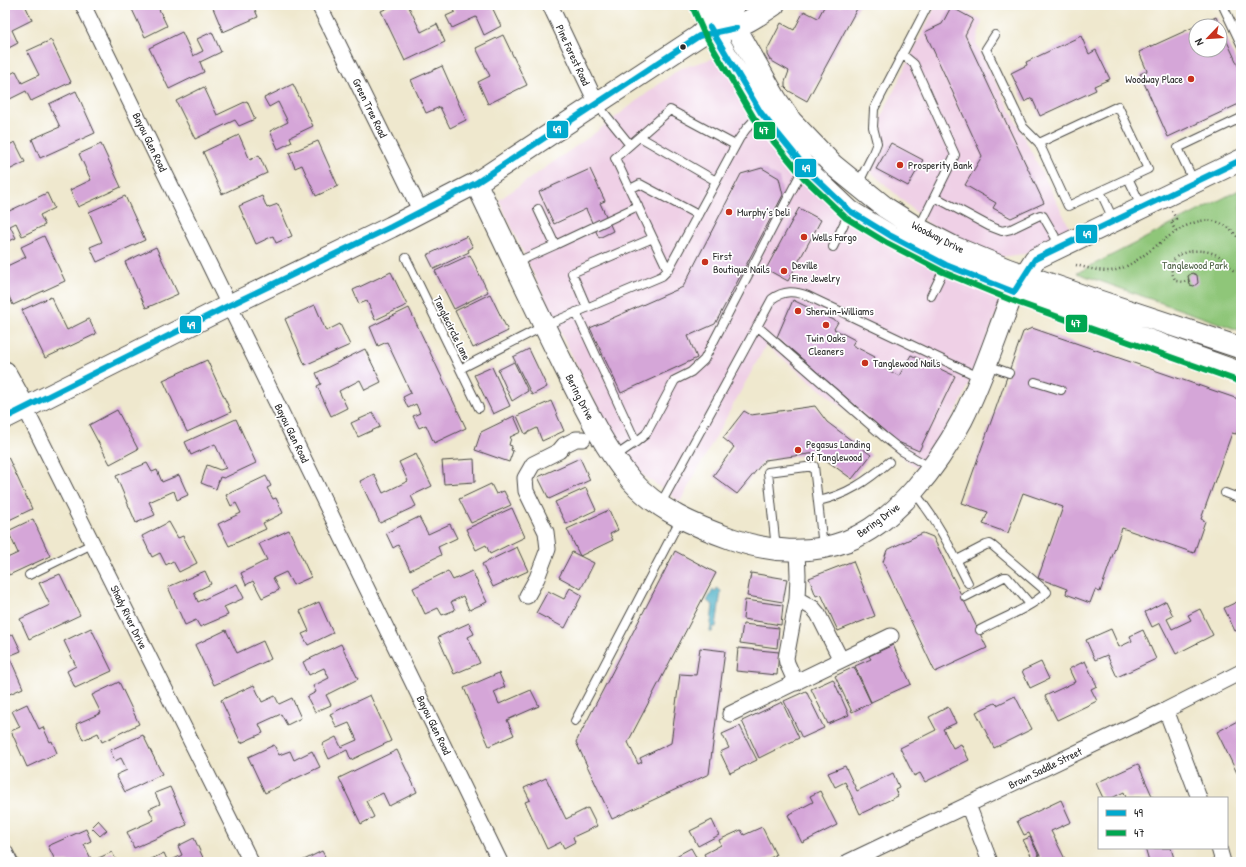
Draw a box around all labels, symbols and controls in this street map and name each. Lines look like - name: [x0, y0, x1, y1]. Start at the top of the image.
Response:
- north arrow: [1188, 18, 1228, 58]
- street label: Pine Forest Road: [553, 22, 593, 88]
- text: N: [1191, 36, 1207, 48]
- unlabelled marker: [678, 42, 688, 52]
- place label: Woodway Place: [1125, 72, 1184, 86]
- marker: Woodway Place: [1186, 74, 1196, 84]
- street label: Green Tree Road: [350, 76, 391, 141]
- street label: Bayou Glen Road: [130, 110, 171, 174]
- line badge: 49: [546, 120, 569, 139]
- line badge: 47: [753, 121, 776, 140]
- text: 49: [553, 122, 561, 136]
- text: 47: [759, 123, 769, 137]
- line badge: 49: [794, 158, 817, 178]
- place label: Prosperity Bank: [908, 158, 973, 172]
- marker: Prosperity Bank: [895, 160, 905, 170]
- text: 49: [802, 161, 810, 175]
- place label: Murphy’s Deli: [737, 205, 790, 219]
- marker: Murphy’s Deli: [724, 207, 734, 217]
- street label: Woodway Drive: [909, 218, 967, 257]
- line badge: 49: [1075, 224, 1098, 244]
- text: 49: [1083, 227, 1091, 241]
- place label: Wells Fargo: [812, 230, 857, 244]
- marker: Wells Fargo: [799, 232, 809, 242]
- place label: First Boutique Nails: [712, 249, 770, 276]
- marker: First Boutique Nails: [700, 257, 710, 267]
- place label: Deville Fine Jewelry: [791, 258, 841, 285]
- park label: Tanglewood Park: [1162, 258, 1228, 272]
- marker: Deville Fine Jewelry: [779, 266, 789, 276]
- street label: Tanglecircle Lane: [430, 294, 474, 363]
- place label: Sherwin-Williams: [806, 304, 874, 318]
- marker: Sherwin-Williams: [793, 306, 803, 316]
- line badge: 47: [1065, 314, 1088, 333]
- line badge: 49: [179, 315, 202, 334]
- text: 47: [1071, 316, 1081, 330]
- text: 49: [187, 318, 195, 332]
- marker: Twin Oaks Cleaners: [821, 320, 831, 330]
- place label: Twin Oaks Cleaners: [806, 331, 846, 358]
- place label: Tanglewood Nails: [873, 356, 940, 370]
- marker: Tanglewood Nails: [860, 358, 870, 368]
- street label: Bering Drive: [562, 372, 598, 423]
- street label: Bayou Glen Road: [272, 401, 313, 465]
- place label: Pegasus Landing of Tanglewood: [806, 437, 870, 464]
- marker: Pegasus Landing of Tanglewood: [793, 445, 803, 455]
- street label: Bering Drive: [854, 499, 903, 540]
- street label: Shady River Drive: [108, 583, 151, 652]
- street label: Bayou Glen Road: [414, 693, 455, 757]
- street label: Brown Saddle Street: [1006, 744, 1084, 792]
- legend: [1098, 797, 1228, 849]
- text: 49: [1134, 804, 1144, 821]
- text: 47: [1134, 824, 1145, 841]

